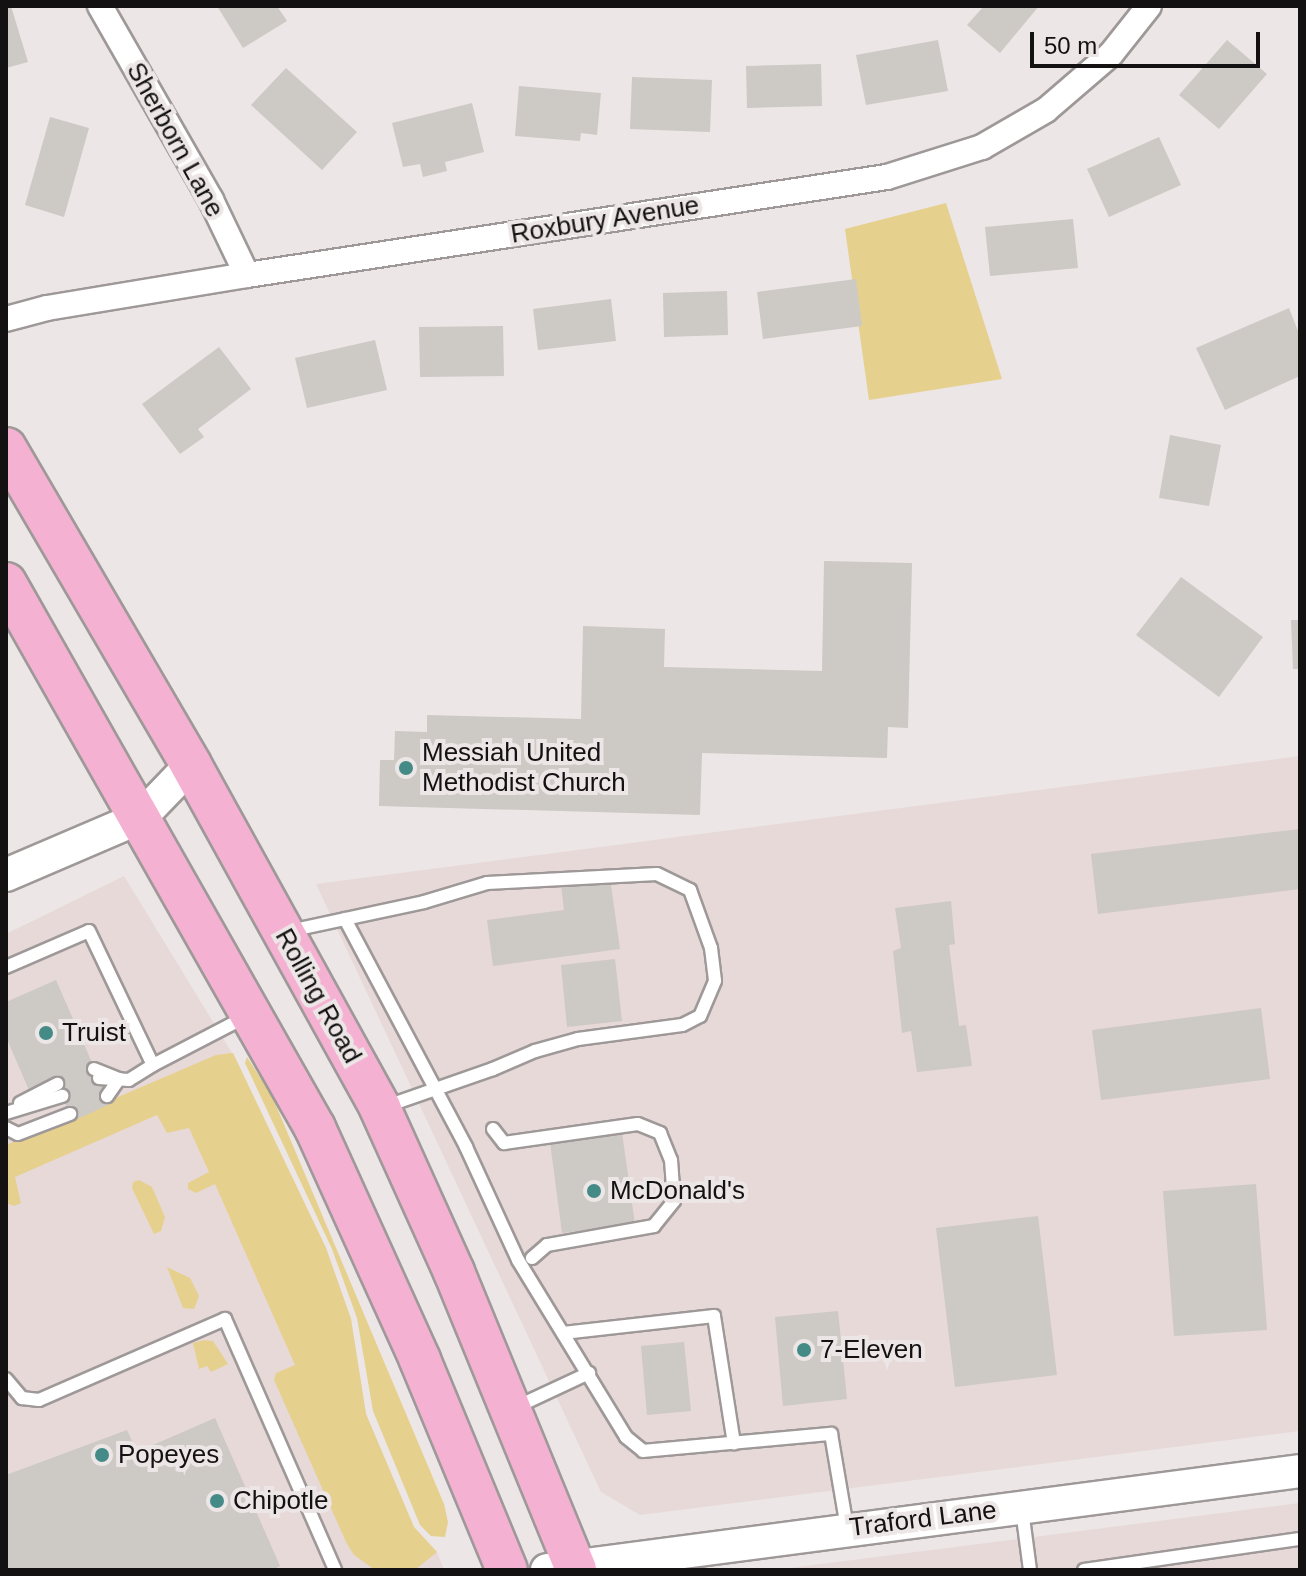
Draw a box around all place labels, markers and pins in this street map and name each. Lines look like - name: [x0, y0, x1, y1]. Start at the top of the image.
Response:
- place label: Messiah United Methodist Church: [422, 737, 626, 798]
- marker: Messiah United Methodist Church: [397, 759, 415, 777]
- place label: Truist: [62, 1017, 126, 1049]
- marker: Truist: [37, 1024, 55, 1042]
- place label: McDonald's: [610, 1175, 745, 1207]
- marker: McDonald's: [585, 1182, 603, 1200]
- place label: 7-Eleven: [820, 1334, 923, 1366]
- marker: 7-Eleven: [795, 1341, 813, 1359]
- place label: Popeyes: [118, 1439, 219, 1471]
- marker: Popeyes: [93, 1446, 111, 1464]
- place label: Chipotle: [233, 1485, 328, 1517]
- marker: Chipotle: [208, 1492, 226, 1510]

